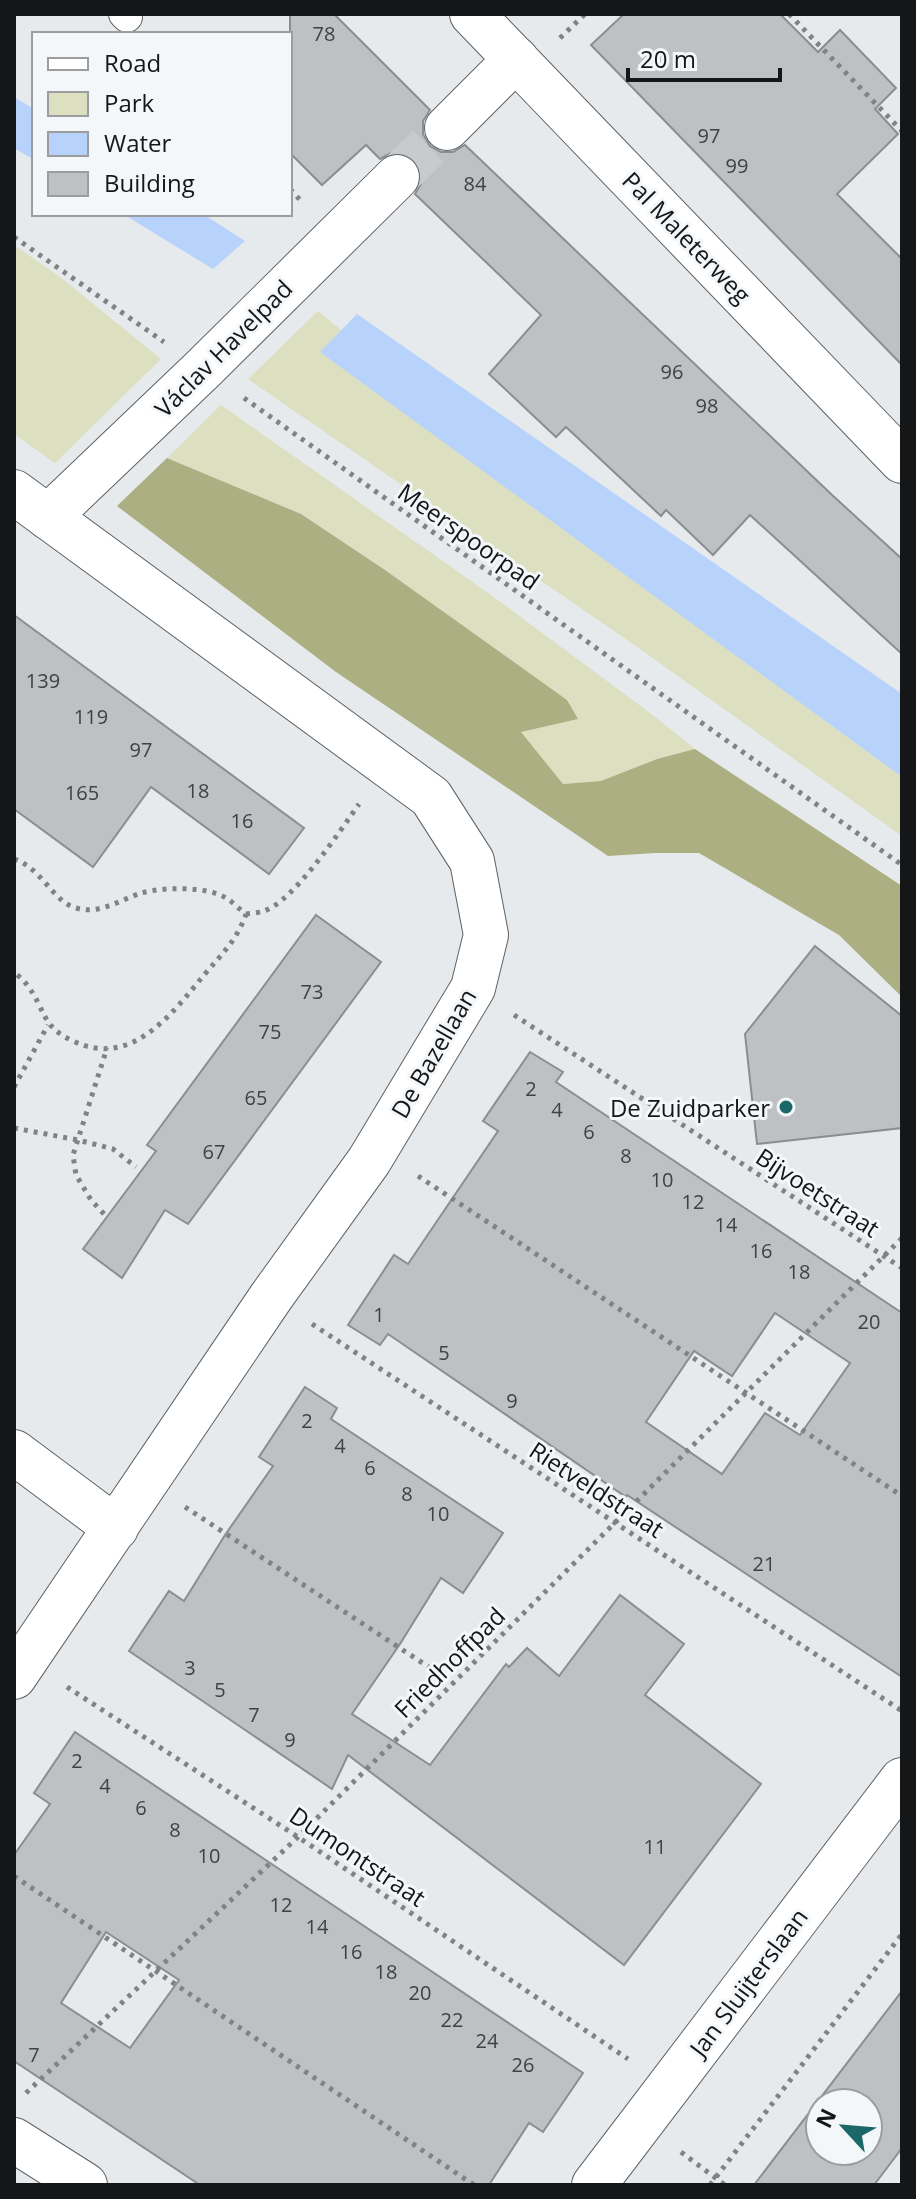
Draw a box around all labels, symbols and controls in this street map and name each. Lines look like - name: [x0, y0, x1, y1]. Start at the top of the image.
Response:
- house number: 78: [313, 20, 335, 47]
- legend: [32, 32, 292, 216]
- scale bar: [628, 32, 780, 82]
- text: 20 m: [640, 42, 696, 75]
- text: Road: [104, 46, 161, 79]
- text: Park: [104, 86, 155, 119]
- house number: 97: [698, 122, 720, 149]
- text: Water: [104, 126, 172, 159]
- house number: 99: [726, 152, 748, 179]
- street label: Pal Maleterweg: [616, 164, 758, 310]
- text: Building: [104, 166, 195, 199]
- house number: 84: [464, 170, 487, 197]
- street label: Václav Havelpad: [147, 272, 299, 424]
- house number: 96: [661, 358, 683, 385]
- house number: 98: [696, 392, 718, 419]
- street label: Meerspoorpad: [392, 475, 546, 597]
- house number: 139: [26, 667, 60, 694]
- house number: 119: [74, 703, 108, 730]
- house number: 97: [130, 736, 152, 763]
- house number: 18: [187, 777, 209, 804]
- house number: 165: [65, 779, 99, 806]
- house number: 16: [231, 807, 253, 834]
- house number: 73: [301, 978, 323, 1005]
- street label: De Bazellaan: [383, 982, 483, 1124]
- house number: 75: [259, 1018, 281, 1045]
- house number: 2: [525, 1075, 537, 1102]
- house number: 65: [245, 1084, 267, 1111]
- place label: De Zuidparker: [610, 1091, 770, 1124]
- house number: 4: [551, 1096, 563, 1123]
- marker: De Zuidparker: [777, 1098, 795, 1116]
- house number: 6: [583, 1118, 595, 1145]
- house number: 67: [203, 1138, 225, 1165]
- street label: Bijvoetstraat: [750, 1140, 886, 1244]
- house number: 8: [620, 1142, 632, 1169]
- house number: 10: [651, 1166, 673, 1193]
- house number: 12: [682, 1188, 704, 1215]
- house number: 14: [715, 1211, 738, 1238]
- house number: 16: [750, 1237, 772, 1264]
- house number: 18: [788, 1258, 810, 1285]
- house number: 1: [373, 1301, 385, 1328]
- house number: 20: [858, 1308, 880, 1335]
- house number: 5: [438, 1339, 450, 1366]
- house number: 9: [506, 1387, 518, 1414]
- house number: 2: [301, 1407, 313, 1434]
- house number: 4: [334, 1432, 346, 1459]
- street label: Rietveldstraat: [523, 1433, 671, 1545]
- house number: 6: [364, 1454, 376, 1481]
- house number: 8: [401, 1480, 413, 1507]
- house number: 10: [427, 1500, 449, 1527]
- house number: 21: [753, 1550, 775, 1577]
- street label: Friedhoffpad: [386, 1599, 512, 1725]
- house number: 3: [184, 1654, 196, 1681]
- house number: 5: [214, 1676, 226, 1703]
- house number: 7: [248, 1701, 260, 1728]
- house number: 9: [284, 1726, 296, 1753]
- house number: 2: [71, 1747, 83, 1774]
- house number: 4: [99, 1772, 111, 1799]
- house number: 6: [135, 1794, 147, 1821]
- street label: Dumontstraat: [284, 1798, 432, 1914]
- house number: 8: [169, 1816, 181, 1843]
- house number: 11: [644, 1833, 666, 1860]
- house number: 10: [198, 1842, 220, 1869]
- house number: 12: [270, 1891, 292, 1918]
- street label: Jan Sluijterslaan: [680, 1901, 815, 2064]
- house number: 14: [306, 1913, 329, 1940]
- house number: 16: [340, 1938, 362, 1965]
- house number: 18: [375, 1958, 397, 1985]
- house number: 20: [409, 1979, 431, 2006]
- house number: 22: [441, 2006, 463, 2033]
- house number: 24: [476, 2027, 499, 2054]
- house number: 7: [28, 2041, 40, 2068]
- house number: 26: [512, 2051, 534, 2078]
- north arrow: [804, 2087, 884, 2167]
- text: N: [808, 2103, 843, 2132]

